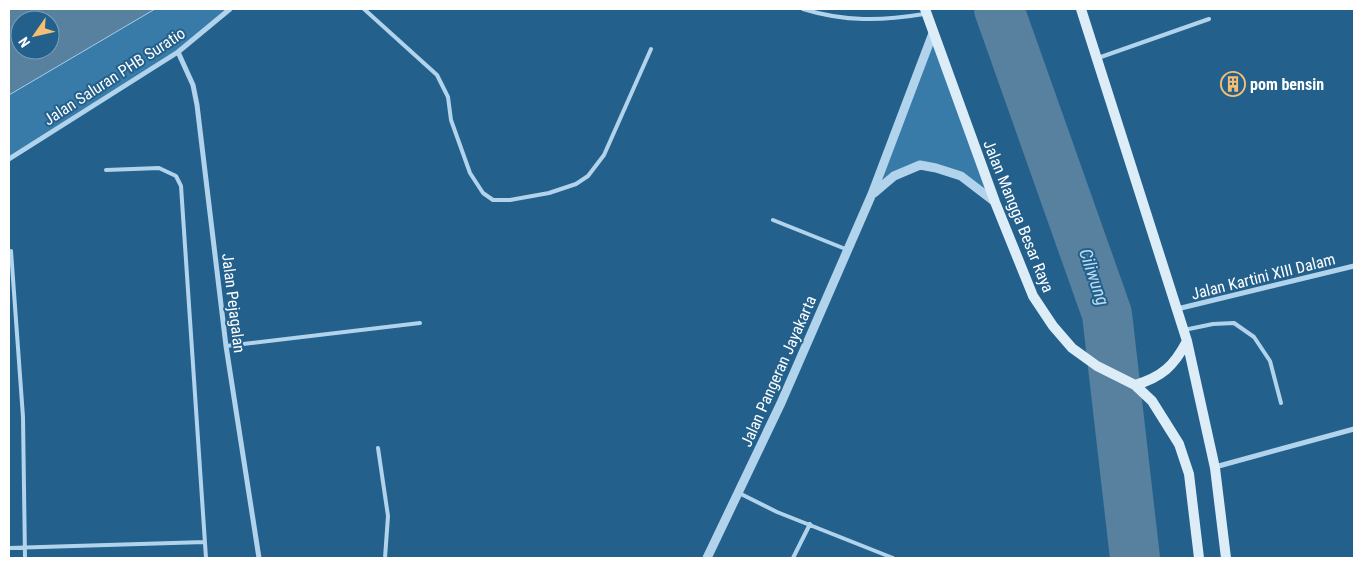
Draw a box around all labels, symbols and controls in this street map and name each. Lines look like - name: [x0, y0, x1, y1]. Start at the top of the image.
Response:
- north arrow: [10, 10, 60, 60]
- street label: Jalan Saluran PHB Suratio: [40, 24, 189, 129]
- text: N: [15, 34, 33, 50]
- building icon: pom bensin: [1220, 71, 1246, 97]
- place label: pom bensin: [1250, 75, 1324, 94]
- street label: Jalan Mangga Besar Raya: [979, 137, 1058, 295]
- water label: Ciliwung: [1075, 246, 1114, 308]
- street label: Jalan Kartini XIII Dalam: [1189, 249, 1337, 304]
- street label: Jalan Pejagalan: [218, 252, 249, 354]
- street label: Jalan Pangeran Jayakarta: [737, 293, 820, 450]

